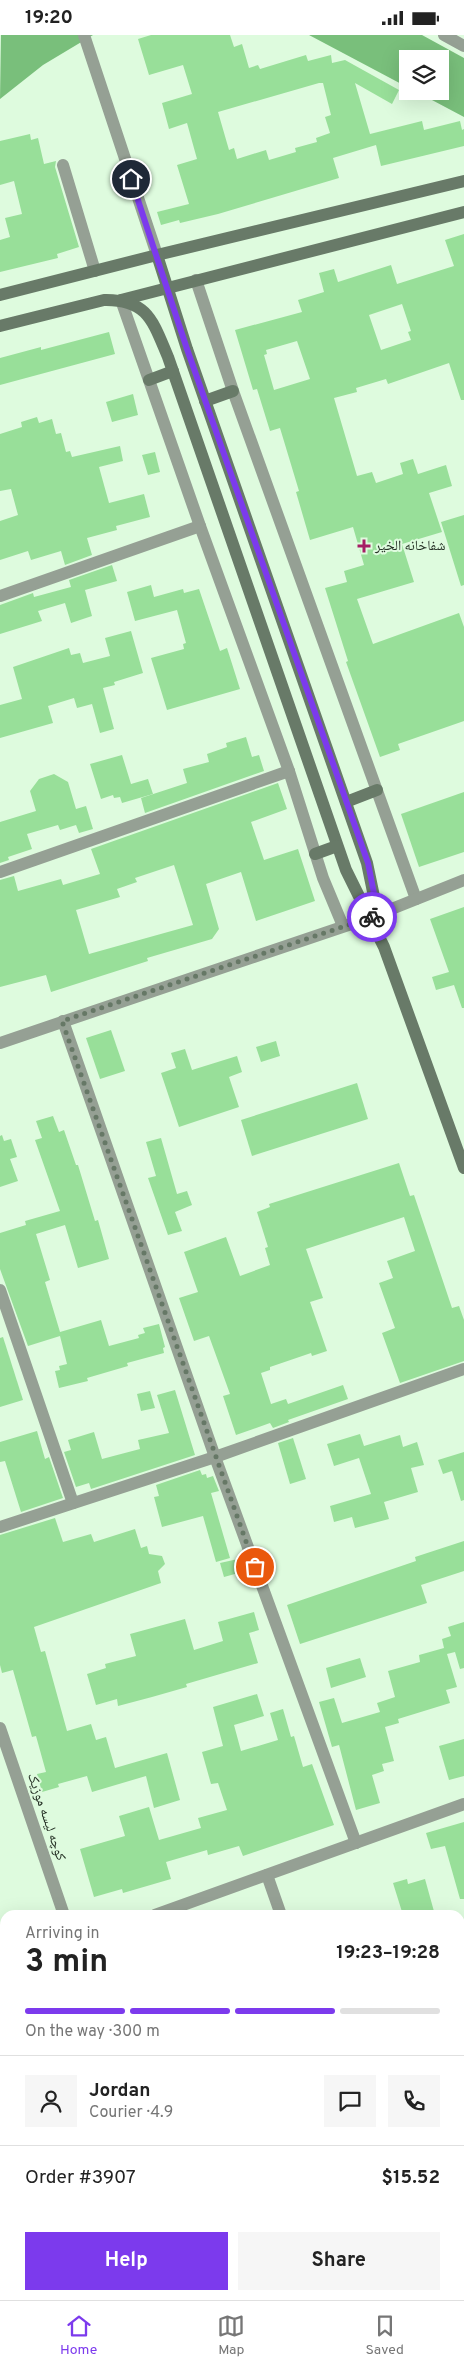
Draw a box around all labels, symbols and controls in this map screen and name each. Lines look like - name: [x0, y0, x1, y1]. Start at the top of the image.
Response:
- text: 19:20: [25, 6, 73, 30]
- map controls: [399, 50, 449, 100]
- button: layers: [399, 50, 449, 100]
- pin: [110, 158, 152, 200]
- icon: home: [117, 165, 145, 193]
- place label: شفاخانه الخیر: [374, 538, 445, 555]
- marker: شفاخانه الخیر: [357, 539, 371, 553]
- courier: [347, 892, 397, 942]
- icon: bike: [358, 903, 386, 931]
- pin: [234, 1546, 276, 1588]
- icon: bag: [241, 1553, 269, 1581]
- street label: کوچه لیسه موزیک: [23, 1771, 69, 1863]
- text: Arriving in: [25, 1924, 100, 1944]
- text: 19:23–19:28: [336, 1941, 440, 1965]
- text: 3 min: [25, 1943, 108, 1983]
- text: On the way · 300 m: [25, 2022, 160, 2042]
- button: person: [25, 2075, 77, 2127]
- button: chat: [324, 2075, 376, 2127]
- button: phone: [388, 2075, 440, 2127]
- text: Jordan: [89, 2079, 151, 2103]
- text: Courier · 4.9: [89, 2103, 173, 2123]
- text: Order #3907: [25, 2166, 136, 2190]
- text: $15.52: [381, 2166, 440, 2190]
- button: Help: [25, 2232, 228, 2290]
- button: Share: [238, 2232, 440, 2290]
- tab: Home: [60, 2312, 97, 2359]
- tab: Map: [217, 2312, 245, 2359]
- tab: Saved: [365, 2312, 404, 2359]

